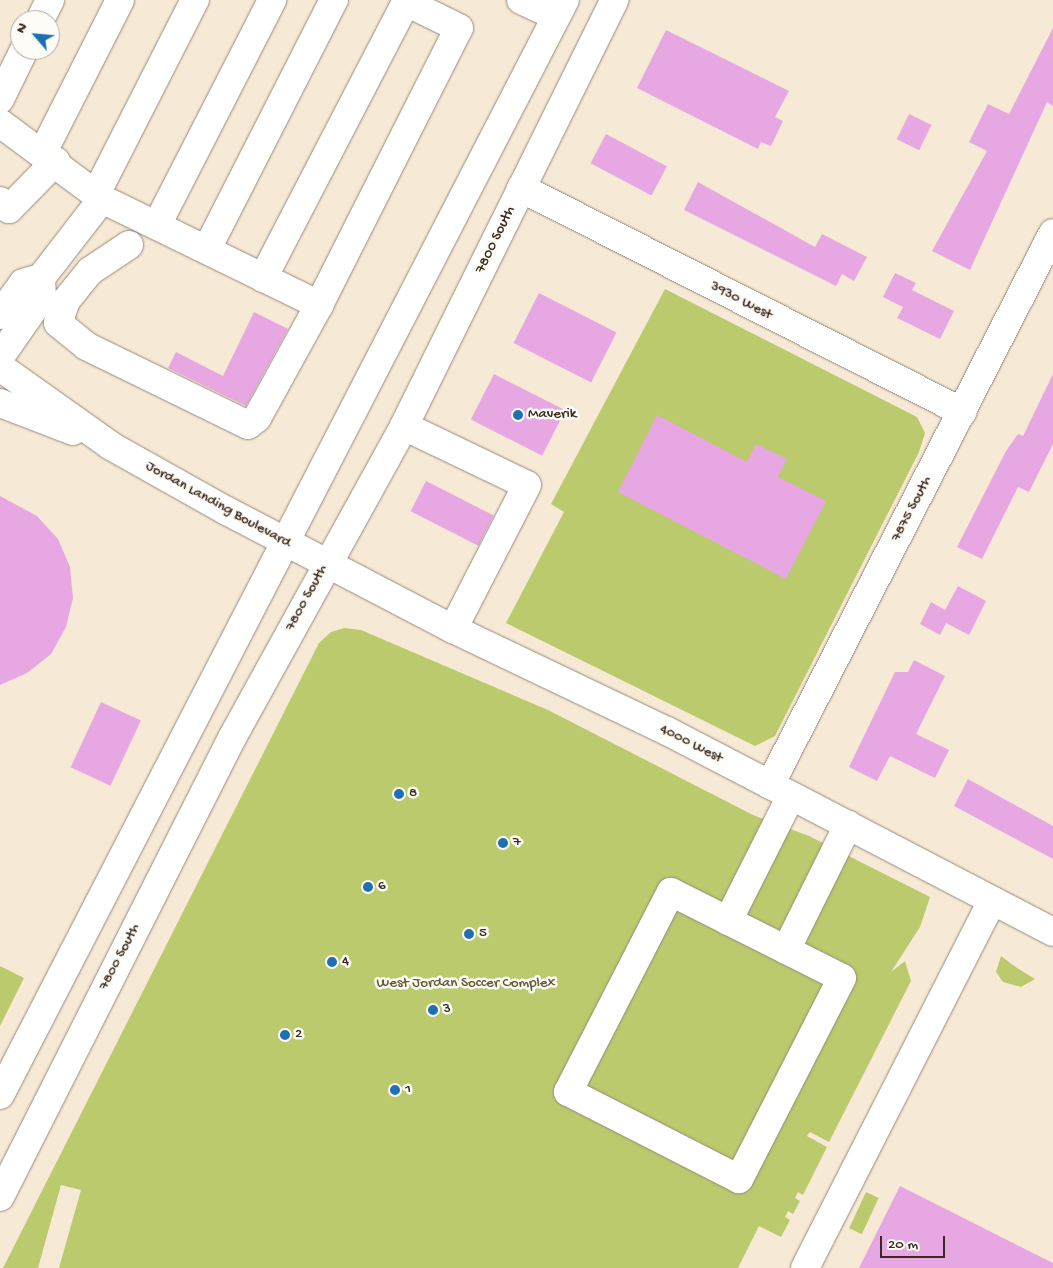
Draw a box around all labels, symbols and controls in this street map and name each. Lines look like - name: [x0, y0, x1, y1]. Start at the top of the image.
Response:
- north arrow: [10, 10, 60, 60]
- text: N: [12, 20, 32, 36]
- street label: 7800 South: [472, 203, 520, 277]
- street label: 3930 West: [707, 278, 775, 324]
- place label: Maverik: [528, 406, 576, 424]
- marker: Maverik: [512, 409, 524, 421]
- street label: Jordan Landing Boulevard: [142, 457, 294, 553]
- street label: 7875 South: [888, 473, 936, 545]
- street label: 7800 South: [282, 562, 332, 634]
- street label: 4000 West: [656, 720, 726, 768]
- place label: 8: [409, 785, 417, 803]
- marker: 8: [393, 788, 405, 800]
- place label: 7: [513, 834, 521, 852]
- marker: 7: [497, 837, 509, 849]
- place label: 6: [378, 878, 386, 896]
- marker: 6: [362, 881, 374, 893]
- street label: 7800 South: [96, 921, 144, 993]
- place label: 5: [479, 925, 487, 943]
- marker: 5: [463, 928, 475, 940]
- place label: 4: [342, 953, 349, 971]
- marker: 4: [326, 956, 338, 968]
- park label: West Jordan Soccer Complex: [377, 975, 555, 993]
- place label: 3: [443, 1001, 451, 1019]
- marker: 3: [427, 1004, 439, 1016]
- place label: 2: [295, 1026, 302, 1044]
- marker: 2: [279, 1029, 291, 1041]
- place label: 1: [405, 1081, 411, 1099]
- marker: 1: [389, 1084, 401, 1096]
- scale bar: [883, 1226, 948, 1258]
- text: 20 m: [888, 1236, 918, 1254]

